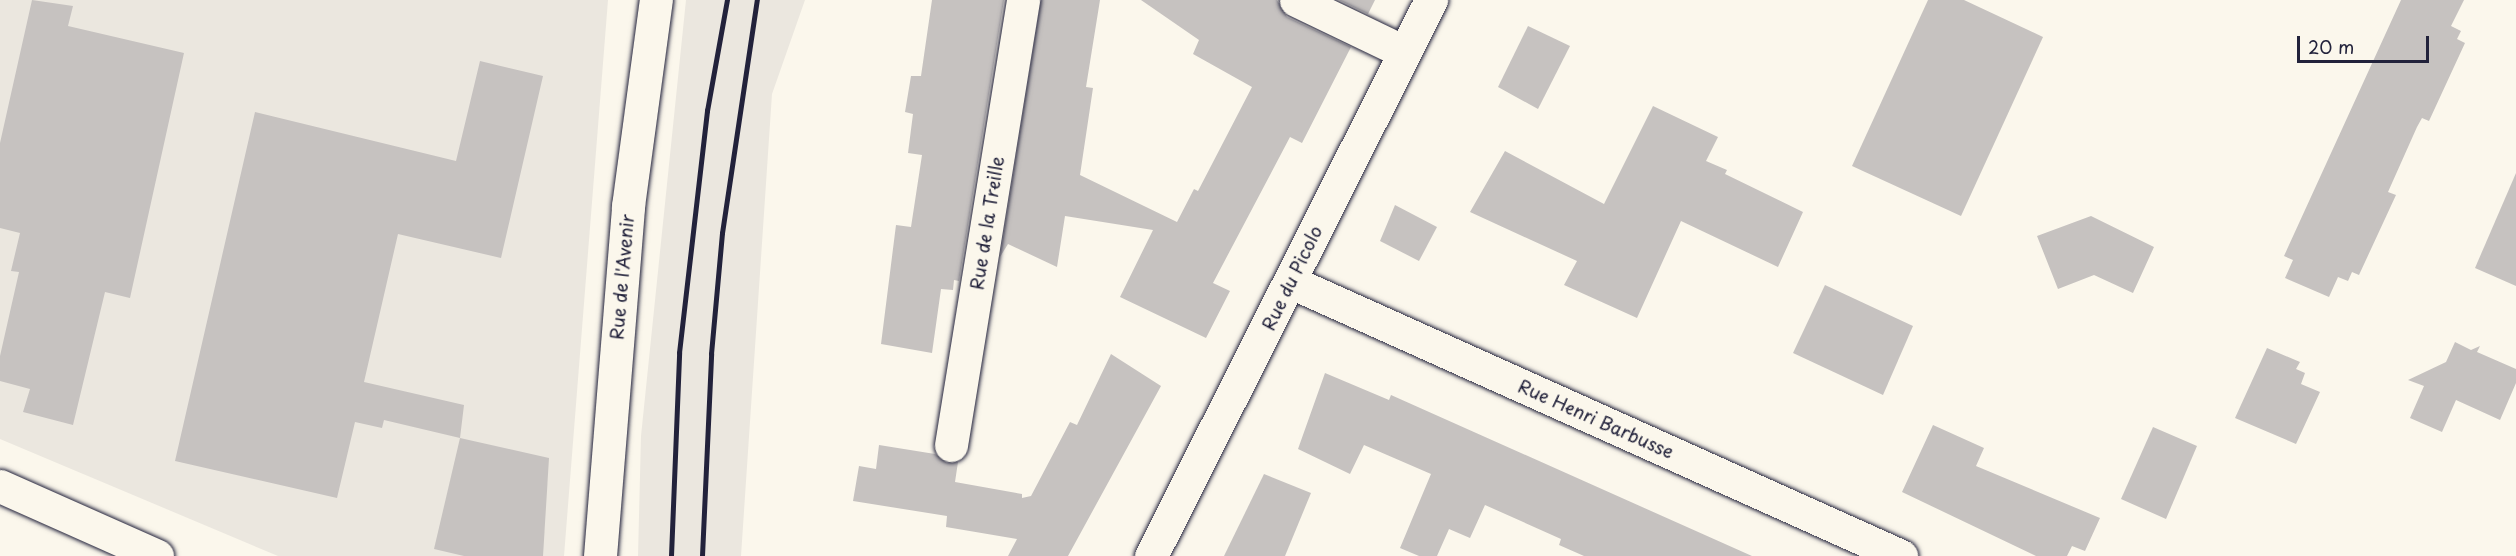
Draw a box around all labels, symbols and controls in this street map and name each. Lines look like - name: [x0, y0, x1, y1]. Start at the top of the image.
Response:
- scale bar: [2300, 24, 2432, 62]
- text: 20 m: [2308, 33, 2354, 60]
- street label: Rue de la Treille: [965, 152, 1009, 294]
- street label: Rue de l'Avenir: [606, 212, 638, 342]
- street label: Rue du Picolo: [1257, 221, 1327, 335]
- street label: Rue Henri Barbusse: [1513, 374, 1679, 464]

